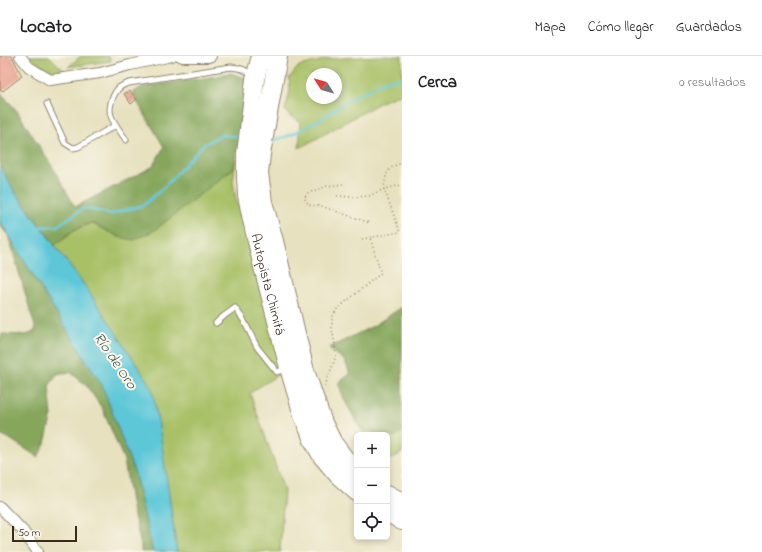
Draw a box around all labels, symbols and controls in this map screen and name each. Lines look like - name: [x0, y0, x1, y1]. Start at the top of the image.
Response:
- text: Locato: [20, 14, 72, 41]
- text: Mapa: [535, 17, 566, 38]
- text: Cómo llegar: [588, 17, 654, 38]
- text: Guardados: [676, 17, 742, 38]
- north arrow: [306, 68, 342, 104]
- text: Cerca: [418, 70, 457, 95]
- text: 0 resultados: [679, 73, 746, 92]
- street label: Autopista Chimitá: [245, 232, 291, 337]
- water label: Río de Oro: [88, 328, 143, 395]
- map controls: [354, 432, 390, 540]
- button: +: [354, 432, 390, 468]
- button: −: [354, 468, 390, 504]
- button: locate: [354, 504, 390, 540]
- scale bar: [12, 524, 77, 543]
- text: 50 m: [18, 525, 40, 541]

